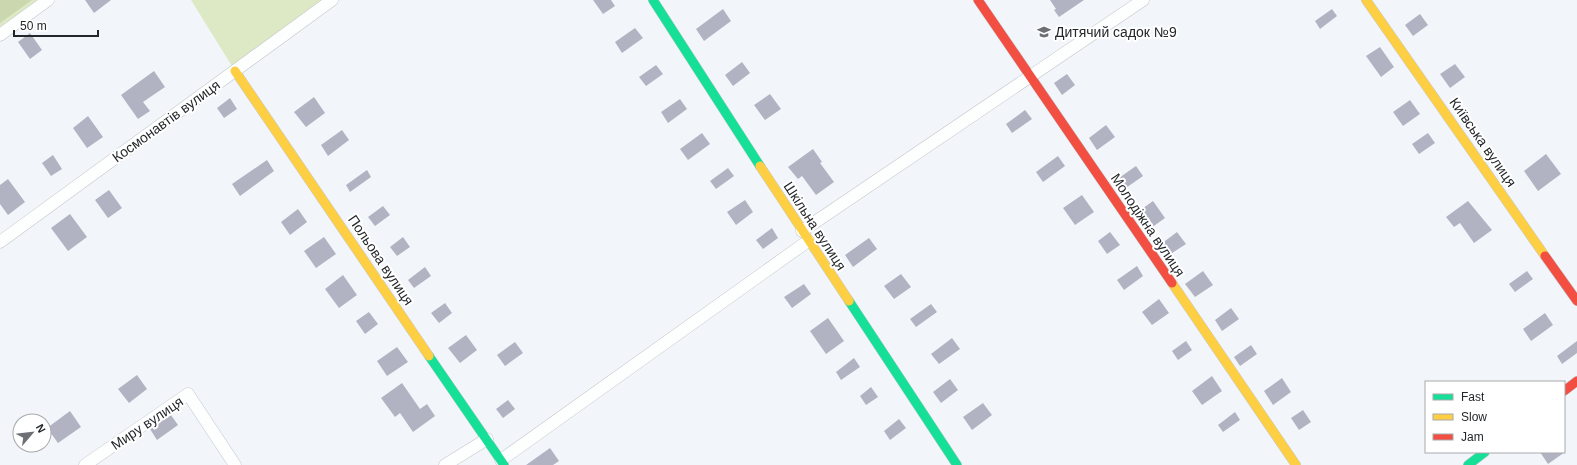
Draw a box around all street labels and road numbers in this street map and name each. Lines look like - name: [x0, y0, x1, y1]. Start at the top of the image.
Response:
- street label: Космонавтів вулиця: [109, 77, 223, 165]
- street label: Київська вулиця: [1446, 94, 1520, 190]
- street label: Молодіжна вулиця: [1108, 171, 1188, 279]
- street label: Шкільна вулиця: [780, 179, 850, 273]
- street label: Польова вулиця: [345, 212, 417, 308]
- street label: Миру вулиця: [108, 393, 186, 453]

